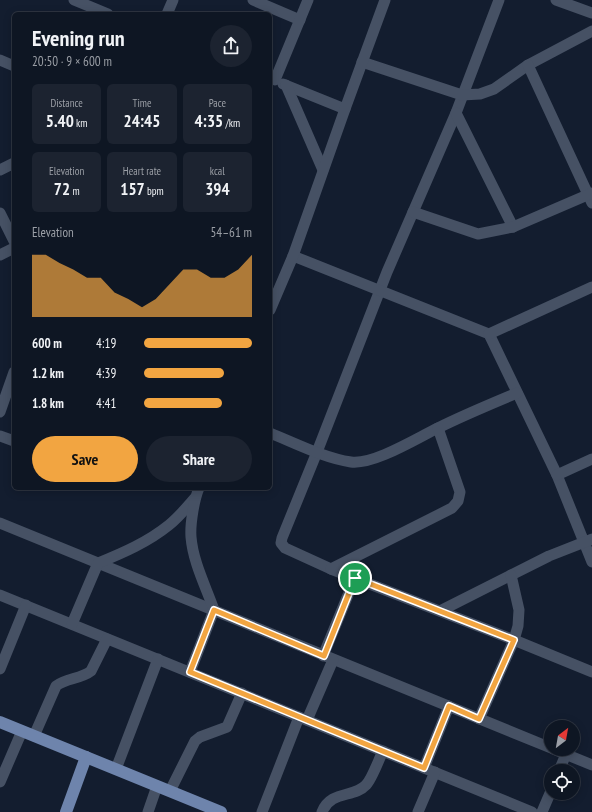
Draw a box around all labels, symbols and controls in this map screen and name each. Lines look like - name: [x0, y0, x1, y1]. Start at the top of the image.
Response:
- text: Evening run: [32, 24, 125, 52]
- button: share: [210, 25, 252, 67]
- text: 20:50 · 9 × 600 m: [32, 53, 112, 70]
- text: Distance: [50, 96, 83, 110]
- text: Time: [132, 96, 152, 110]
- text: Pace: [209, 96, 226, 110]
- text: 5.40: [46, 110, 74, 132]
- text: 24:45: [124, 110, 160, 132]
- text: 4:35: [194, 110, 223, 132]
- text: km: [74, 116, 88, 130]
- text: /km: [223, 116, 240, 130]
- text: Elevation: [49, 164, 84, 178]
- text: Heart rate: [123, 164, 161, 178]
- text: kcal: [210, 164, 225, 178]
- text: 72: [54, 178, 70, 200]
- text: 157: [120, 178, 145, 200]
- text: 394: [205, 178, 230, 200]
- text: m: [70, 184, 80, 198]
- text: bpm: [145, 184, 164, 198]
- text: Elevation: [32, 224, 74, 241]
- text: 54–61 m: [210, 224, 252, 241]
- text: 600 m: [32, 335, 62, 352]
- text: 4:19: [96, 335, 116, 352]
- text: 1.2 km: [32, 365, 64, 382]
- text: 4:39: [96, 365, 116, 382]
- text: 1.8 km: [32, 395, 64, 412]
- text: 4:41: [96, 395, 116, 412]
- button: Save: [32, 436, 138, 482]
- button: Share: [146, 436, 252, 482]
- pin: [338, 561, 372, 595]
- icon: arrive: [344, 567, 366, 589]
- north arrow: [544, 720, 580, 756]
- map controls: [544, 720, 580, 800]
- button: locate: [544, 764, 580, 800]

